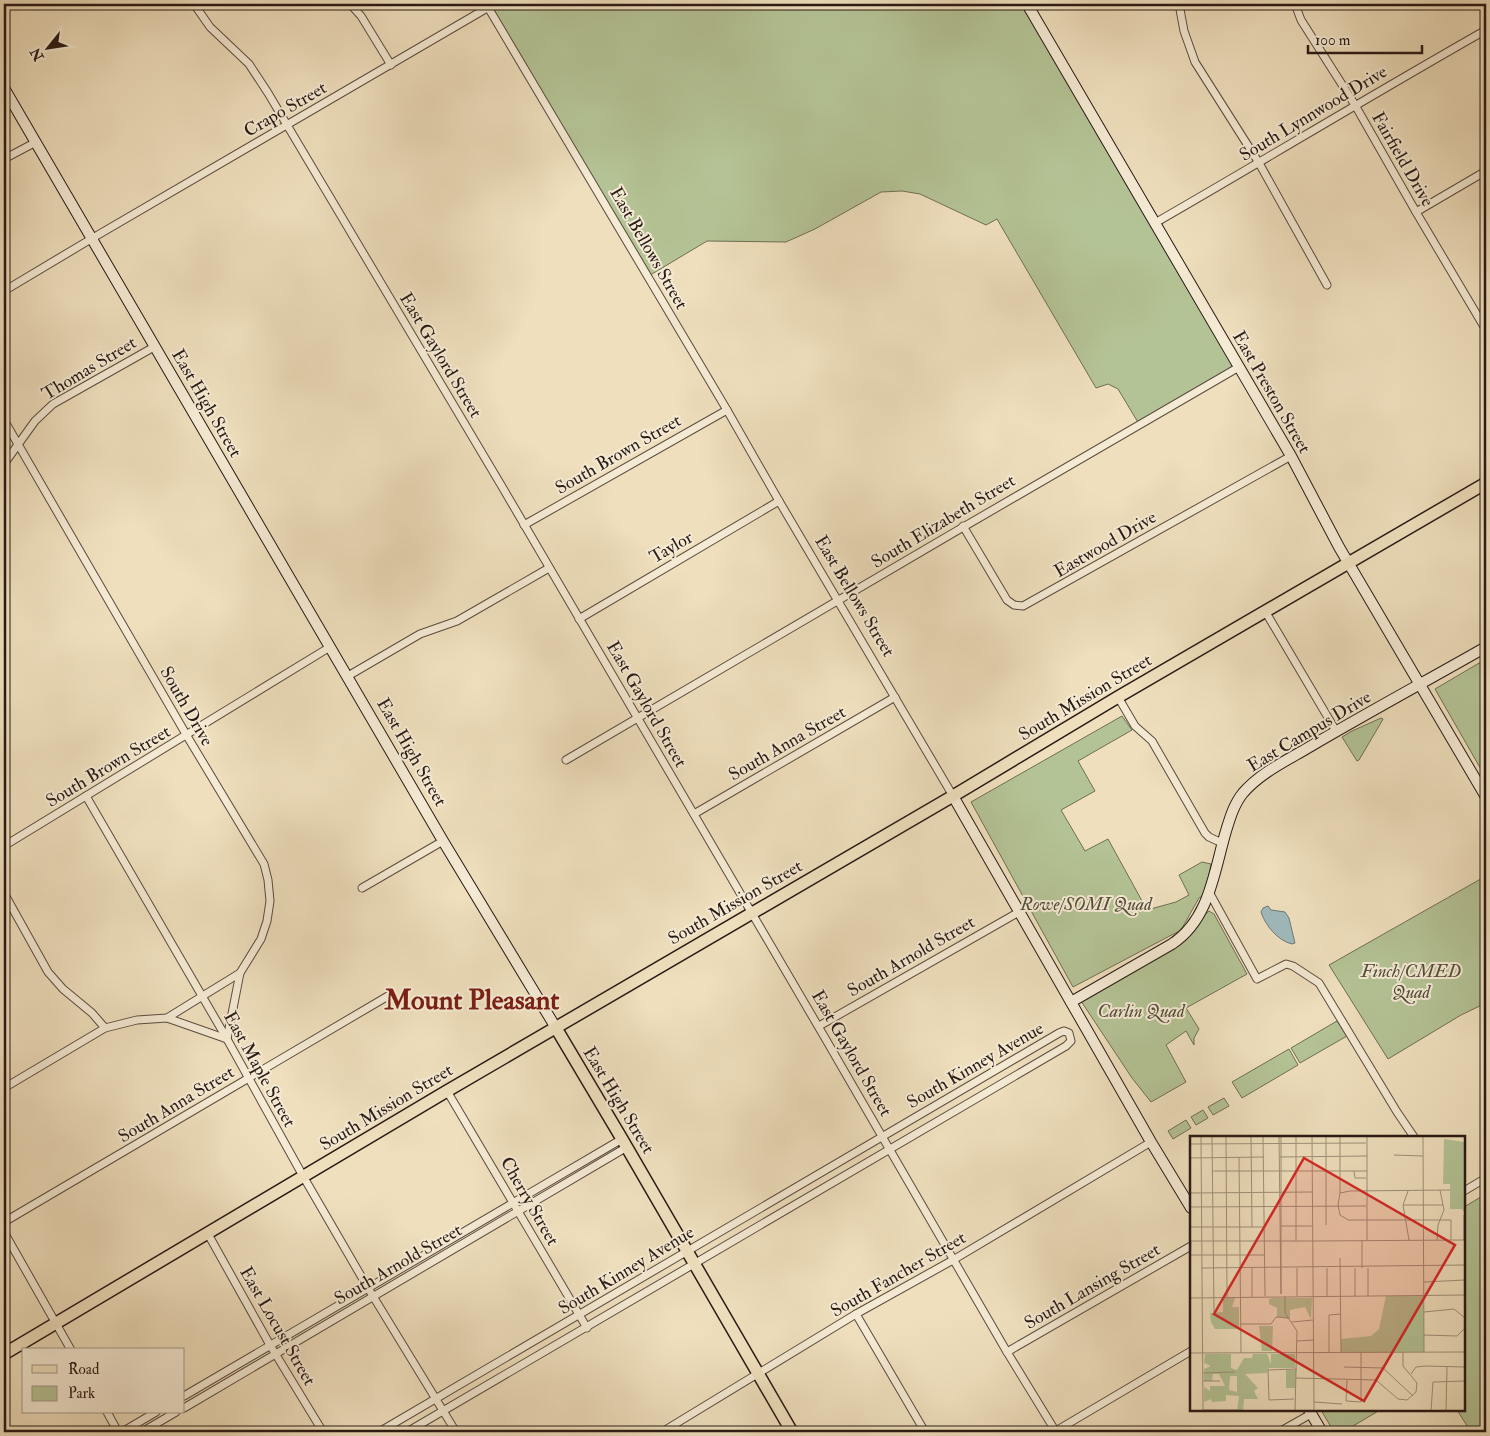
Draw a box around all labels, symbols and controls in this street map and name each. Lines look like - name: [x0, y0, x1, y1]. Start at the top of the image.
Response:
- north arrow: [22, 22, 72, 72]
- scale bar: [1308, 22, 1421, 54]
- text: 100 m: [1315, 31, 1351, 50]
- text: N: [26, 44, 48, 65]
- street label: South Lynnwood Drive: [1235, 60, 1392, 167]
- street label: Crapo Street: [240, 76, 331, 142]
- street label: Fairfield Drive: [1366, 108, 1439, 211]
- street label: East Bellows Street: [604, 183, 693, 314]
- street label: East Gaylord Street: [394, 288, 487, 422]
- street label: East Preston Street: [1227, 327, 1316, 458]
- street label: Thomas Street: [38, 331, 141, 406]
- street label: East High Street: [166, 345, 247, 462]
- street label: South Brown Street: [551, 409, 685, 500]
- street label: South Elizabeth Street: [867, 469, 1020, 574]
- street label: Eastwood Drive: [1050, 506, 1161, 583]
- street label: Taylor: [645, 526, 697, 569]
- street label: East Bellows Street: [809, 531, 900, 661]
- street label: East Gaylord Street: [601, 637, 692, 772]
- street label: South Mission Street: [1014, 649, 1156, 746]
- street label: South Drive: [155, 662, 219, 751]
- street label: East Campus Drive: [1243, 685, 1376, 777]
- street label: East High Street: [371, 694, 452, 811]
- street label: South Anna Street: [725, 701, 850, 786]
- street label: South Brown Street: [42, 720, 175, 813]
- street label: South Mission Street: [664, 855, 807, 950]
- park label: Rowe/SOMI Quad: [1019, 893, 1153, 916]
- street label: South Arnold Street: [843, 911, 979, 1002]
- park label: Finch/CMED Quad: [1360, 960, 1461, 1004]
- district label: Mount Pleasant: [384, 983, 559, 1018]
- street label: East Gaylord Street: [806, 986, 897, 1121]
- park label: Carlin Quad: [1098, 1000, 1186, 1023]
- street label: East Maple Street: [218, 1007, 301, 1131]
- street label: South Kinney Avenue: [903, 1017, 1048, 1114]
- street label: East High Street: [578, 1042, 660, 1158]
- street label: South Mission Street: [315, 1059, 457, 1156]
- street label: South Anna Street: [114, 1061, 239, 1148]
- inset map: [1190, 1136, 1465, 1411]
- street label: Cherry Street: [495, 1153, 564, 1250]
- street label: South Arnold Street: [330, 1219, 466, 1310]
- street label: South Kinney Avenue: [554, 1221, 699, 1320]
- street label: South Fancher Street: [826, 1226, 970, 1323]
- street label: South Lansing Street: [1020, 1238, 1164, 1335]
- street label: East Locust Street: [234, 1263, 321, 1390]
- legend: [22, 1348, 185, 1414]
- text: Road: [68, 1360, 100, 1379]
- text: Park: [68, 1384, 95, 1403]

